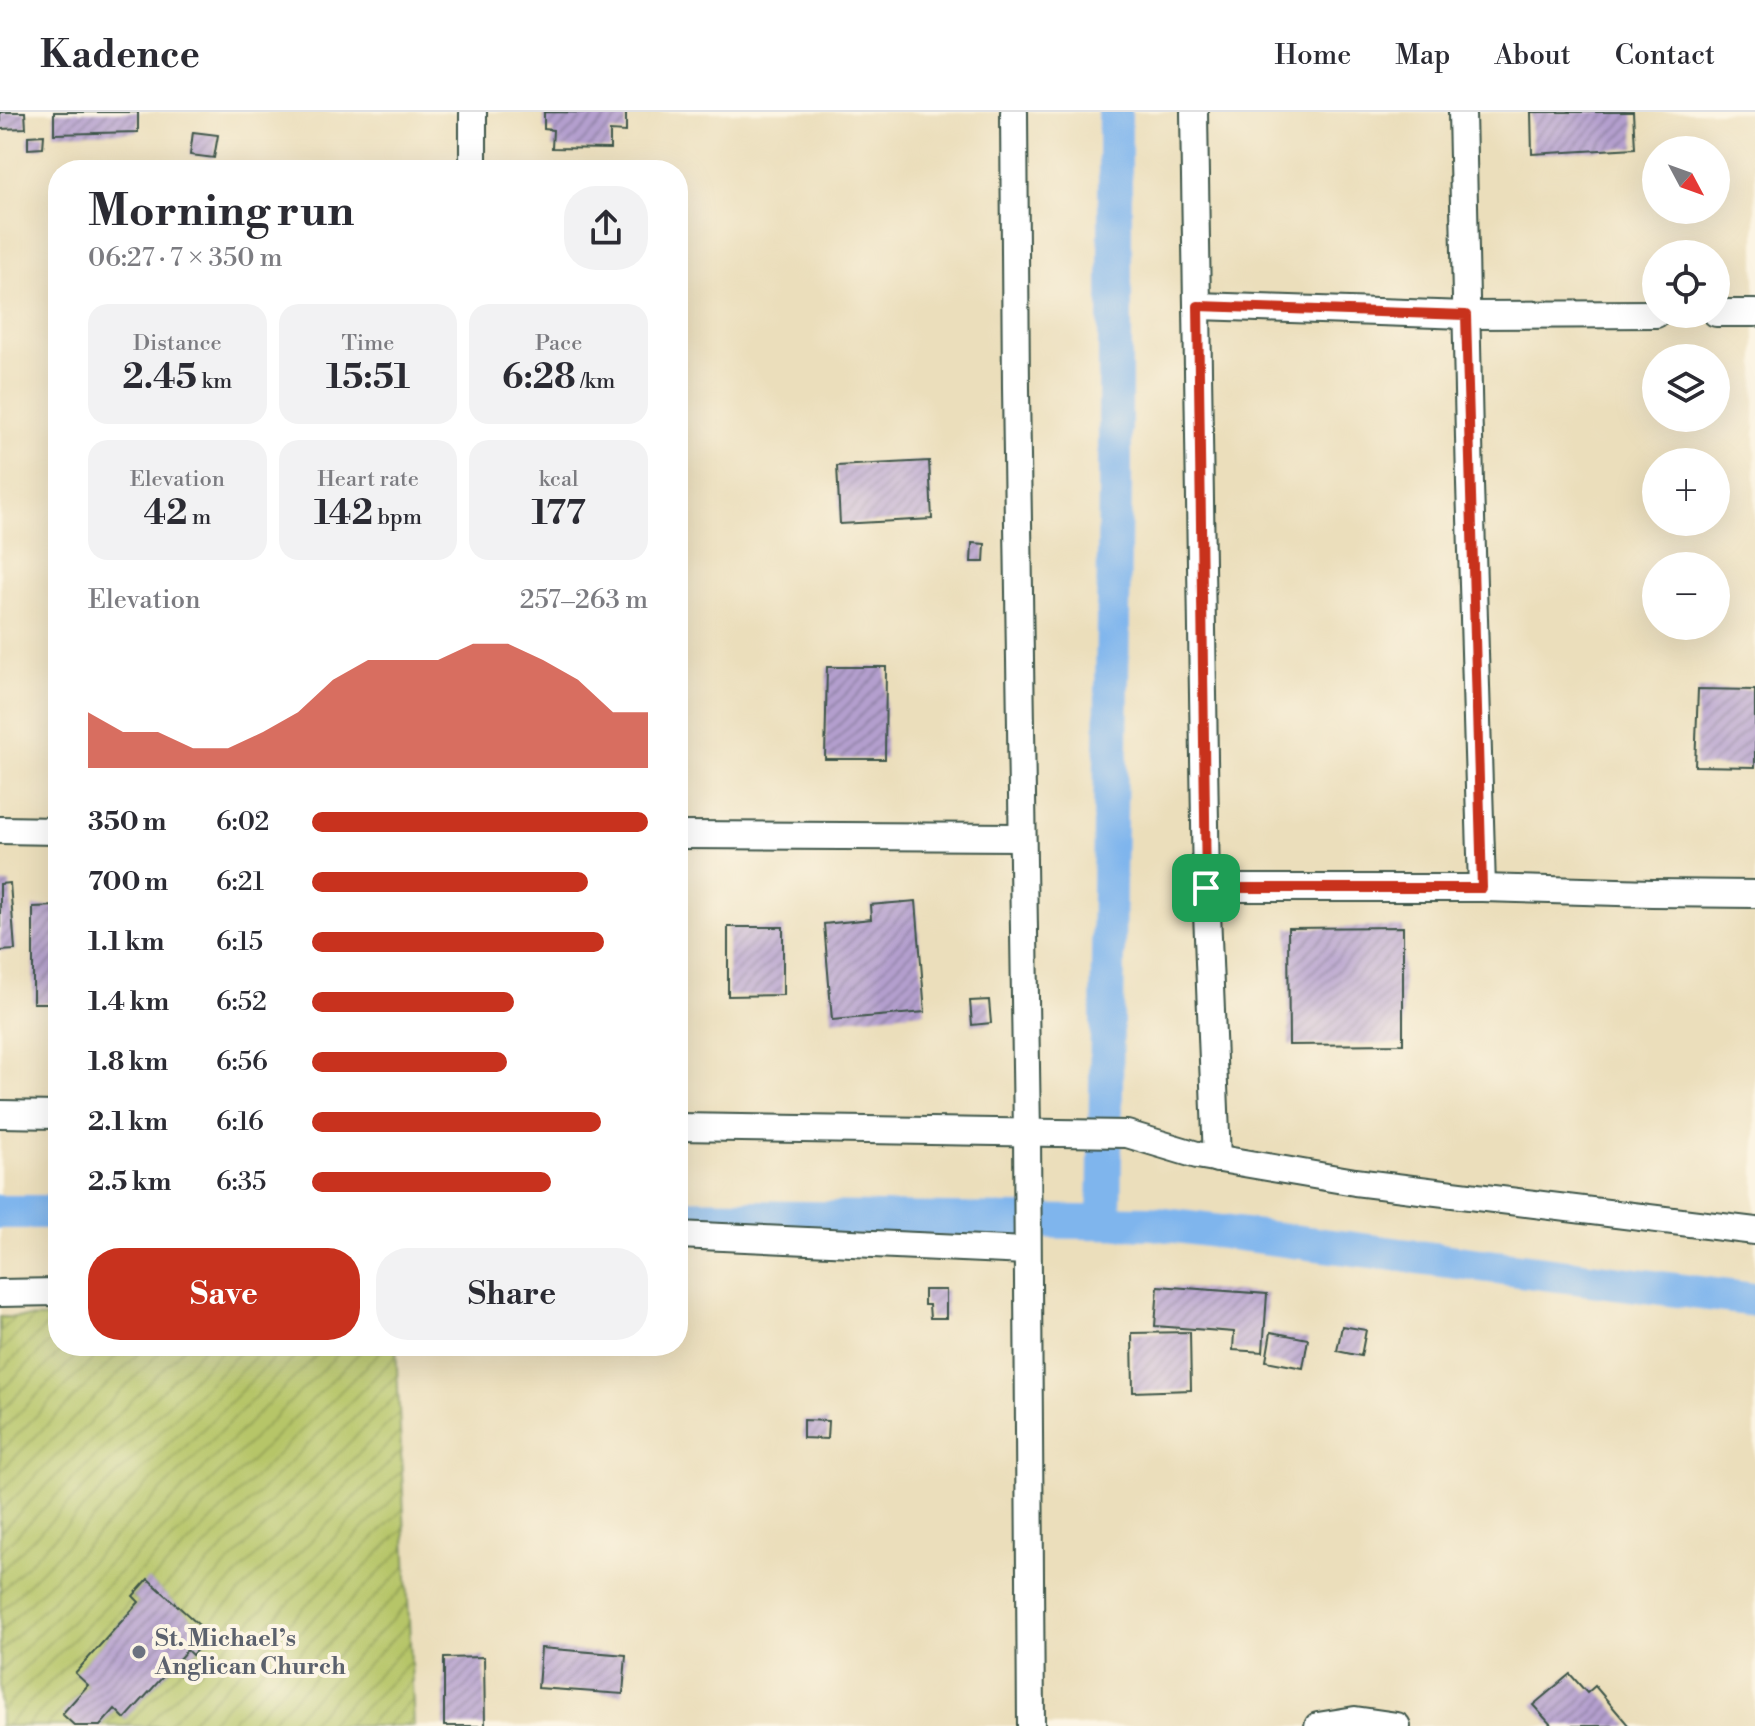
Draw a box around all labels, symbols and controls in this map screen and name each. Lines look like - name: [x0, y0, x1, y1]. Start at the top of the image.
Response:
- text: Kadence: [40, 32, 200, 79]
- text: Home: [1275, 38, 1351, 73]
- text: Map: [1395, 38, 1450, 73]
- text: About: [1494, 38, 1571, 73]
- text: Contact: [1615, 38, 1715, 73]
- north arrow: [1642, 136, 1730, 224]
- map controls: [1642, 136, 1730, 640]
- text: Morning run: [88, 184, 354, 239]
- button: share: [564, 186, 648, 270]
- button: locate: [1642, 240, 1730, 328]
- text: 06:27 · 7 × 350 m: [88, 242, 283, 274]
- text: Distance: [133, 330, 222, 357]
- text: Time: [342, 330, 394, 357]
- text: Pace: [535, 330, 582, 357]
- button: layers: [1642, 344, 1730, 432]
- text: 2.45: [122, 357, 197, 399]
- text: 15:51: [326, 357, 410, 399]
- text: 6:28: [502, 357, 576, 399]
- text: km: [197, 368, 232, 395]
- text: /km: [576, 368, 615, 395]
- button: +: [1642, 448, 1730, 536]
- text: Elevation: [130, 466, 225, 493]
- text: Heart rate: [317, 466, 419, 493]
- text: kcal: [539, 466, 579, 493]
- text: 42: [143, 493, 187, 535]
- text: 142: [314, 493, 373, 535]
- text: 177: [532, 493, 586, 535]
- text: m: [187, 504, 211, 531]
- text: bpm: [373, 504, 422, 531]
- button: −: [1642, 552, 1730, 640]
- text: Elevation: [88, 584, 201, 616]
- text: 257–263 m: [520, 584, 648, 616]
- text: 350 m: [88, 806, 167, 838]
- text: 6:02: [216, 806, 269, 838]
- pin: [1172, 854, 1240, 922]
- text: 700 m: [88, 866, 168, 898]
- text: 6:21: [216, 866, 264, 898]
- icon: arrive: [1184, 866, 1228, 910]
- text: 1.1 km: [88, 926, 164, 958]
- text: 6:15: [216, 926, 263, 958]
- text: 1.4 km: [88, 986, 169, 1018]
- text: 6:52: [216, 986, 267, 1018]
- text: 1.8 km: [88, 1046, 168, 1078]
- text: 6:56: [216, 1046, 268, 1078]
- text: 2.1 km: [88, 1106, 168, 1138]
- text: 6:16: [216, 1106, 264, 1138]
- text: 2.5 km: [88, 1166, 171, 1198]
- text: 6:35: [216, 1166, 266, 1198]
- button: Save: [88, 1248, 360, 1340]
- button: Share: [376, 1248, 648, 1340]
- place label: St. Michael’s Anglican Church: [154, 1624, 346, 1682]
- marker: St. Michael’s Anglican Church: [130, 1643, 148, 1661]

